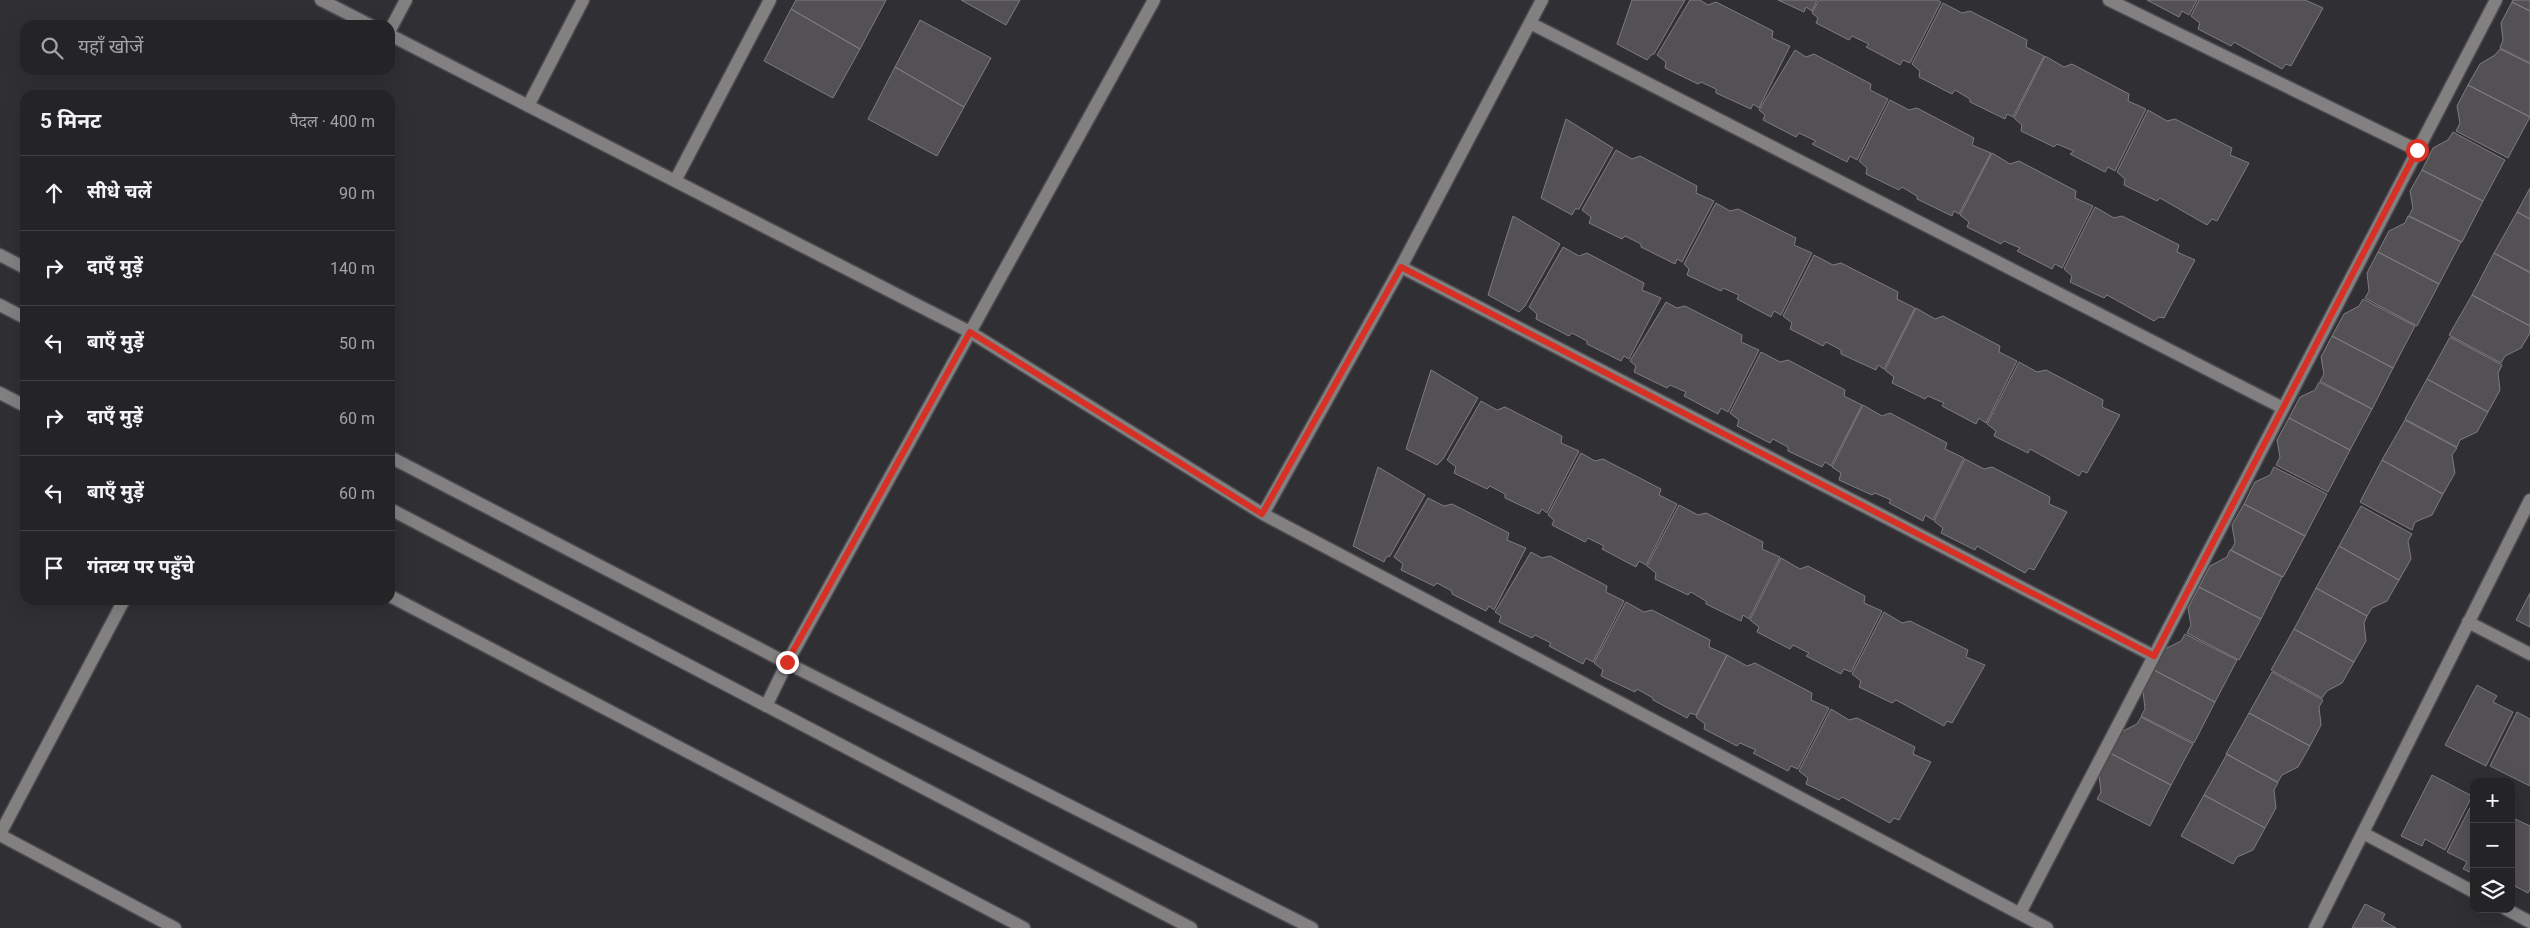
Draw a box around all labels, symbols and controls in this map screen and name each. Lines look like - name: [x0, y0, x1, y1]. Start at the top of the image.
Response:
- search box: [20, 20, 395, 75]
- icon: search: [38, 34, 66, 62]
- text: यहाँ खोजें: [78, 35, 143, 58]
- text: 5 मिनट: [40, 109, 101, 133]
- text: पैदल · 400 m: [289, 112, 375, 131]
- route start: [2406, 139, 2429, 162]
- icon: ahead: [40, 179, 68, 207]
- text: सीधे चलें: [87, 180, 152, 203]
- text: 90 m: [339, 184, 375, 203]
- icon: right: [40, 254, 68, 282]
- text: दाएँ मुड़ें: [87, 255, 143, 278]
- text: 140 m: [330, 259, 375, 278]
- icon: left: [40, 329, 68, 357]
- text: बाएँ मुड़ें: [87, 330, 144, 353]
- text: 50 m: [339, 334, 375, 353]
- icon: right: [40, 404, 68, 432]
- text: दाएँ मुड़ें: [87, 405, 143, 428]
- text: 60 m: [339, 409, 375, 428]
- icon: left: [40, 479, 68, 507]
- text: बाएँ मुड़ें: [87, 480, 144, 503]
- text: 60 m: [339, 484, 375, 503]
- icon: arrive: [40, 554, 68, 582]
- text: गंतव्य पर पहुँचे: [87, 555, 194, 578]
- route end: [776, 651, 799, 674]
- map controls: [2470, 778, 2515, 913]
- button: +: [2470, 778, 2515, 823]
- button: −: [2470, 823, 2515, 868]
- button: layers: [2470, 868, 2515, 913]

